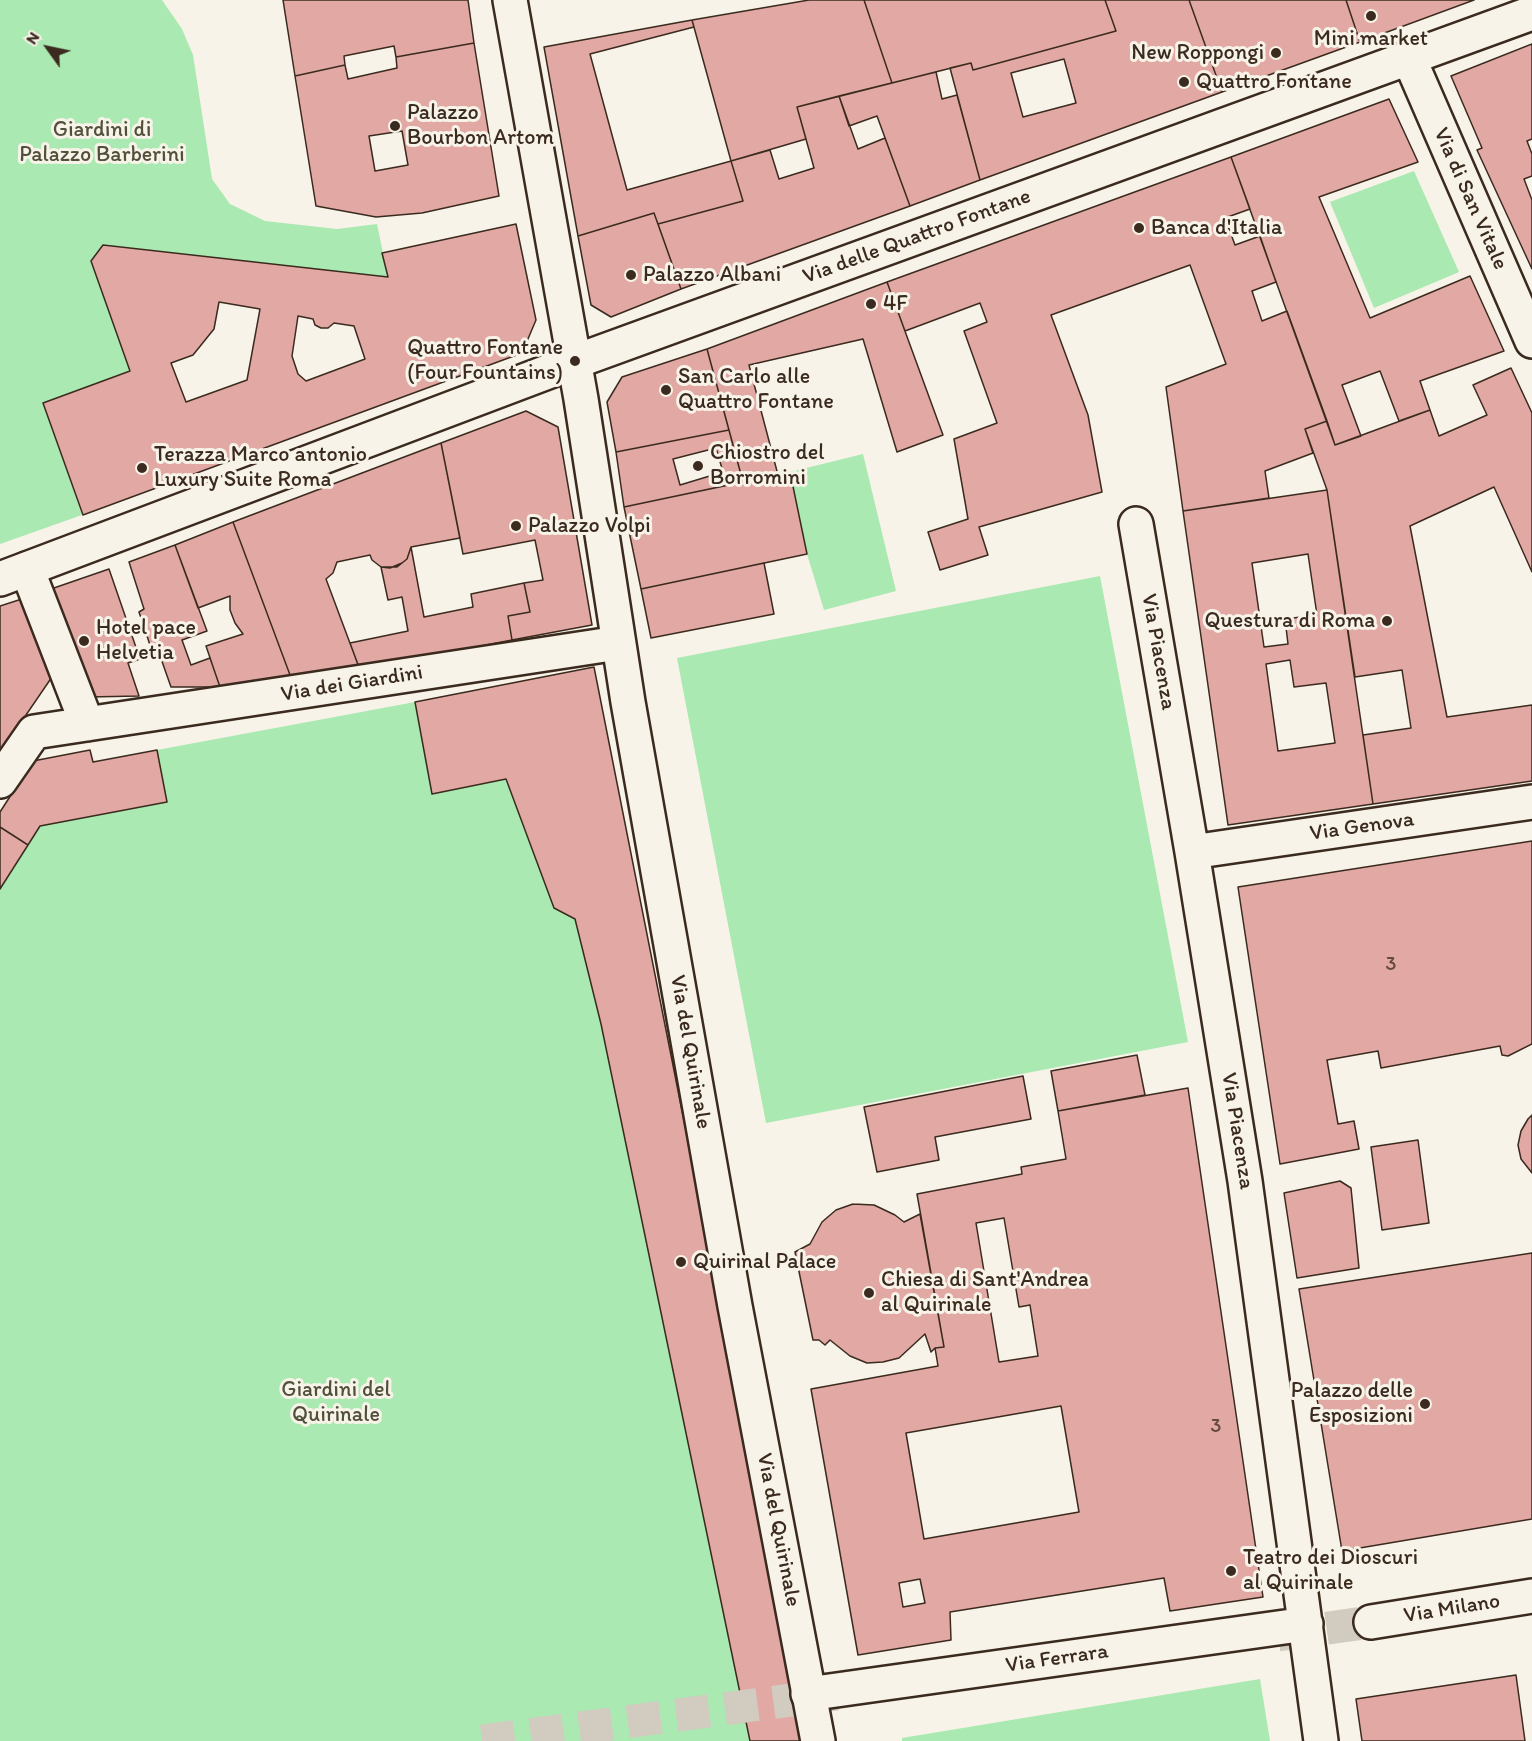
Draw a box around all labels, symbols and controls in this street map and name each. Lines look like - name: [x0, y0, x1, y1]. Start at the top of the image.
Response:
- marker: Mini market: [1364, 9, 1378, 23]
- north arrow: [18, 18, 78, 78]
- place label: Mini market: [1314, 26, 1428, 52]
- text: N: [22, 28, 43, 48]
- place label: New Roppongi: [1131, 40, 1264, 66]
- marker: New Roppongi: [1269, 46, 1283, 60]
- place label: Quattro Fontane: [1196, 69, 1352, 95]
- marker: Quattro Fontane: [1177, 75, 1191, 89]
- place label: Palazzo Bourbon Artom: [407, 100, 554, 152]
- park label: Giardini di Palazzo Barberini: [19, 117, 185, 168]
- marker: Palazzo Bourbon Artom: [388, 119, 402, 133]
- street label: Via di San Vitale: [1427, 124, 1513, 274]
- street label: Via delle Quattro Fontane: [799, 183, 1035, 291]
- place label: Banca d'Italia: [1151, 215, 1282, 241]
- marker: Banca d'Italia: [1132, 221, 1146, 235]
- place label: Palazzo Albani: [643, 262, 781, 288]
- marker: Palazzo Albani: [624, 268, 638, 282]
- place label: 4F: [883, 291, 908, 317]
- marker: 4F: [864, 297, 878, 311]
- place label: Quattro Fontane (Four Fountains): [407, 335, 563, 386]
- marker: Quattro Fontane (Four Fountains): [568, 354, 582, 368]
- place label: San Carlo alle Quattro Fontane: [678, 364, 834, 416]
- marker: San Carlo alle Quattro Fontane: [659, 383, 673, 397]
- place label: Chiostro del Borromini: [710, 440, 824, 492]
- place label: Terazza Marco antonio Luxury Suite Roma: [154, 442, 367, 494]
- marker: Chiostro del Borromini: [691, 459, 705, 473]
- marker: Terazza Marco antonio Luxury Suite Roma: [135, 461, 149, 475]
- place label: Palazzo Volpi: [528, 513, 651, 539]
- marker: Palazzo Volpi: [509, 519, 523, 533]
- street label: Via Piacenza: [1135, 592, 1181, 712]
- place label: Questura di Roma: [1205, 608, 1375, 634]
- marker: Questura di Roma: [1380, 614, 1394, 628]
- place label: Hotel pace Helvetia: [96, 615, 196, 666]
- marker: Hotel pace Helvetia: [77, 634, 91, 648]
- street label: Via dei Giardini: [279, 660, 425, 708]
- street label: Via Genova: [1308, 807, 1416, 847]
- house number: 3: [1386, 953, 1396, 977]
- street label: Via del Quirinale: [663, 973, 717, 1131]
- street label: Via Piacenza: [1215, 1071, 1259, 1191]
- place label: Quirinal Palace: [693, 1249, 836, 1275]
- marker: Quirinal Palace: [674, 1255, 688, 1269]
- place label: Chiesa di Sant'Andrea al Quirinale: [881, 1267, 1089, 1318]
- marker: Chiesa di Sant'Andrea al Quirinale: [862, 1286, 876, 1300]
- park label: Giardini del Quirinale: [281, 1377, 391, 1428]
- place label: Palazzo delle Esposizioni: [1291, 1378, 1413, 1430]
- marker: Palazzo delle Esposizioni: [1418, 1397, 1432, 1411]
- house number: 3: [1211, 1415, 1221, 1439]
- street label: Via del Quirinale: [750, 1451, 806, 1609]
- place label: Teatro dei Dioscuri al Quirinale: [1243, 1545, 1418, 1597]
- marker: Teatro dei Dioscuri al Quirinale: [1224, 1564, 1238, 1578]
- street label: Via Milano: [1402, 1588, 1502, 1630]
- street label: Via Ferrara: [1004, 1639, 1110, 1679]

